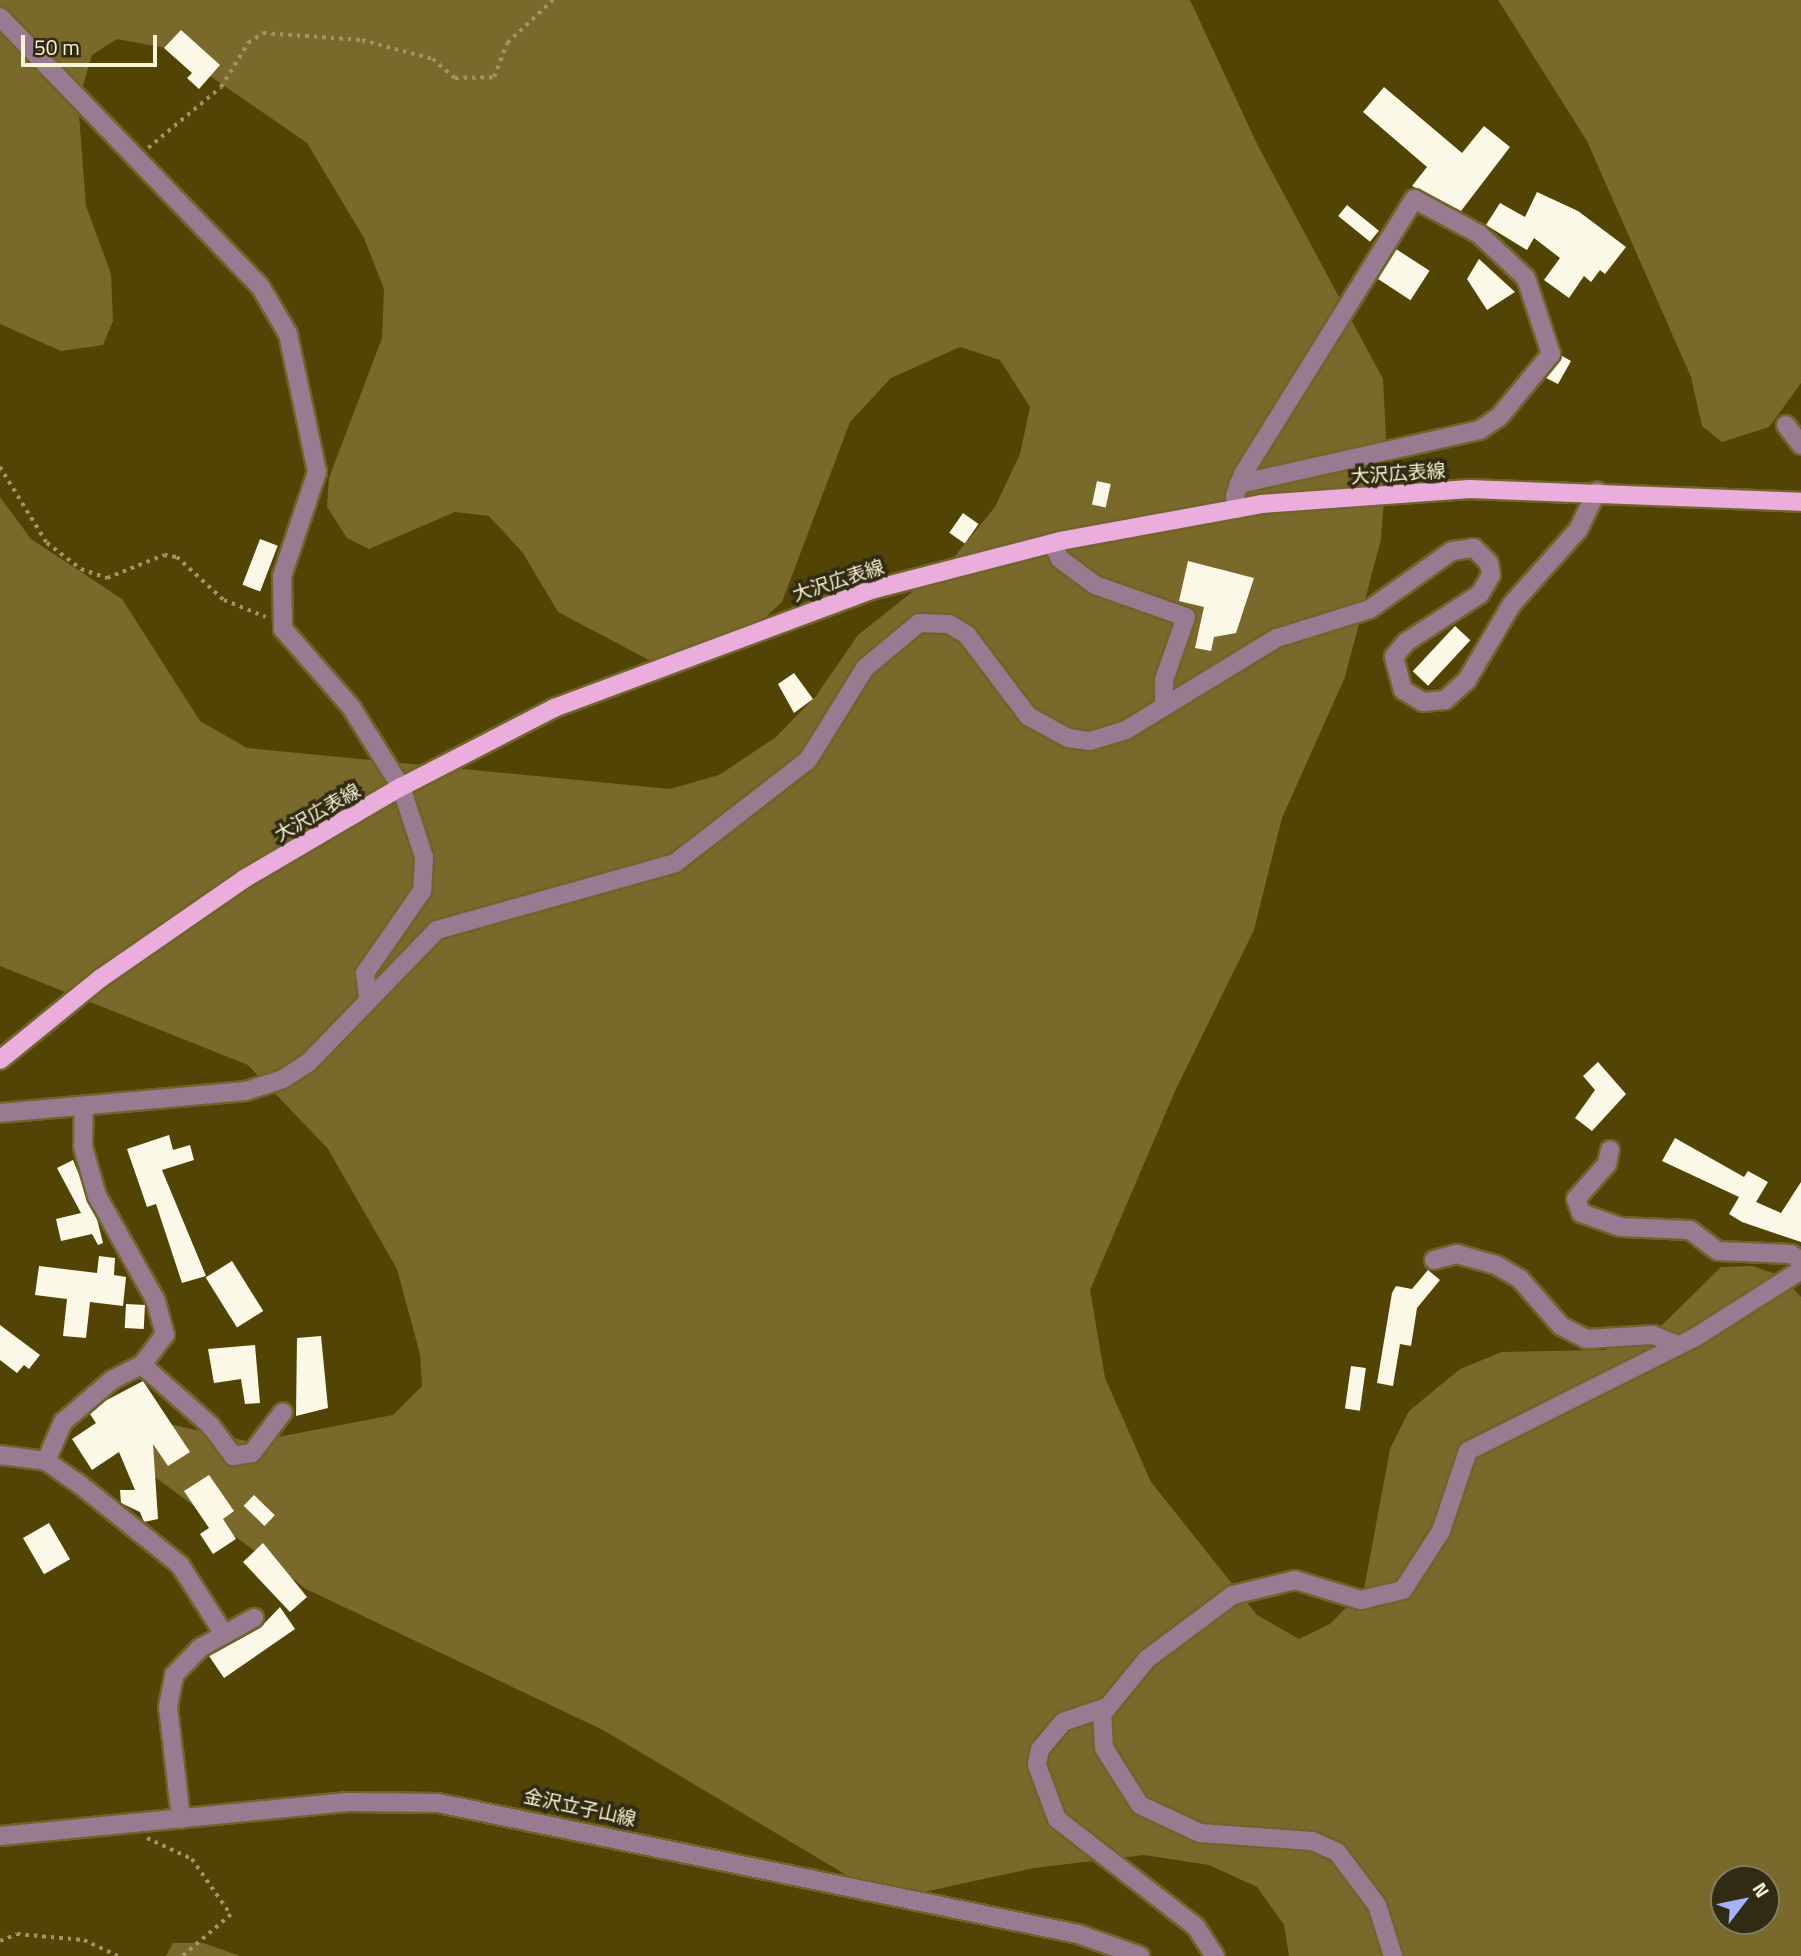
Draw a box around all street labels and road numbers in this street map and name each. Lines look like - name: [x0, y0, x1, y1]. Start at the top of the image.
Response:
- street label: 大沢広表線: [1350, 458, 1446, 488]
- street label: 大沢広表線: [789, 554, 887, 606]
- street label: 大沢広表線: [270, 778, 364, 846]
- street label: 金沢立子山線: [522, 1784, 638, 1830]

